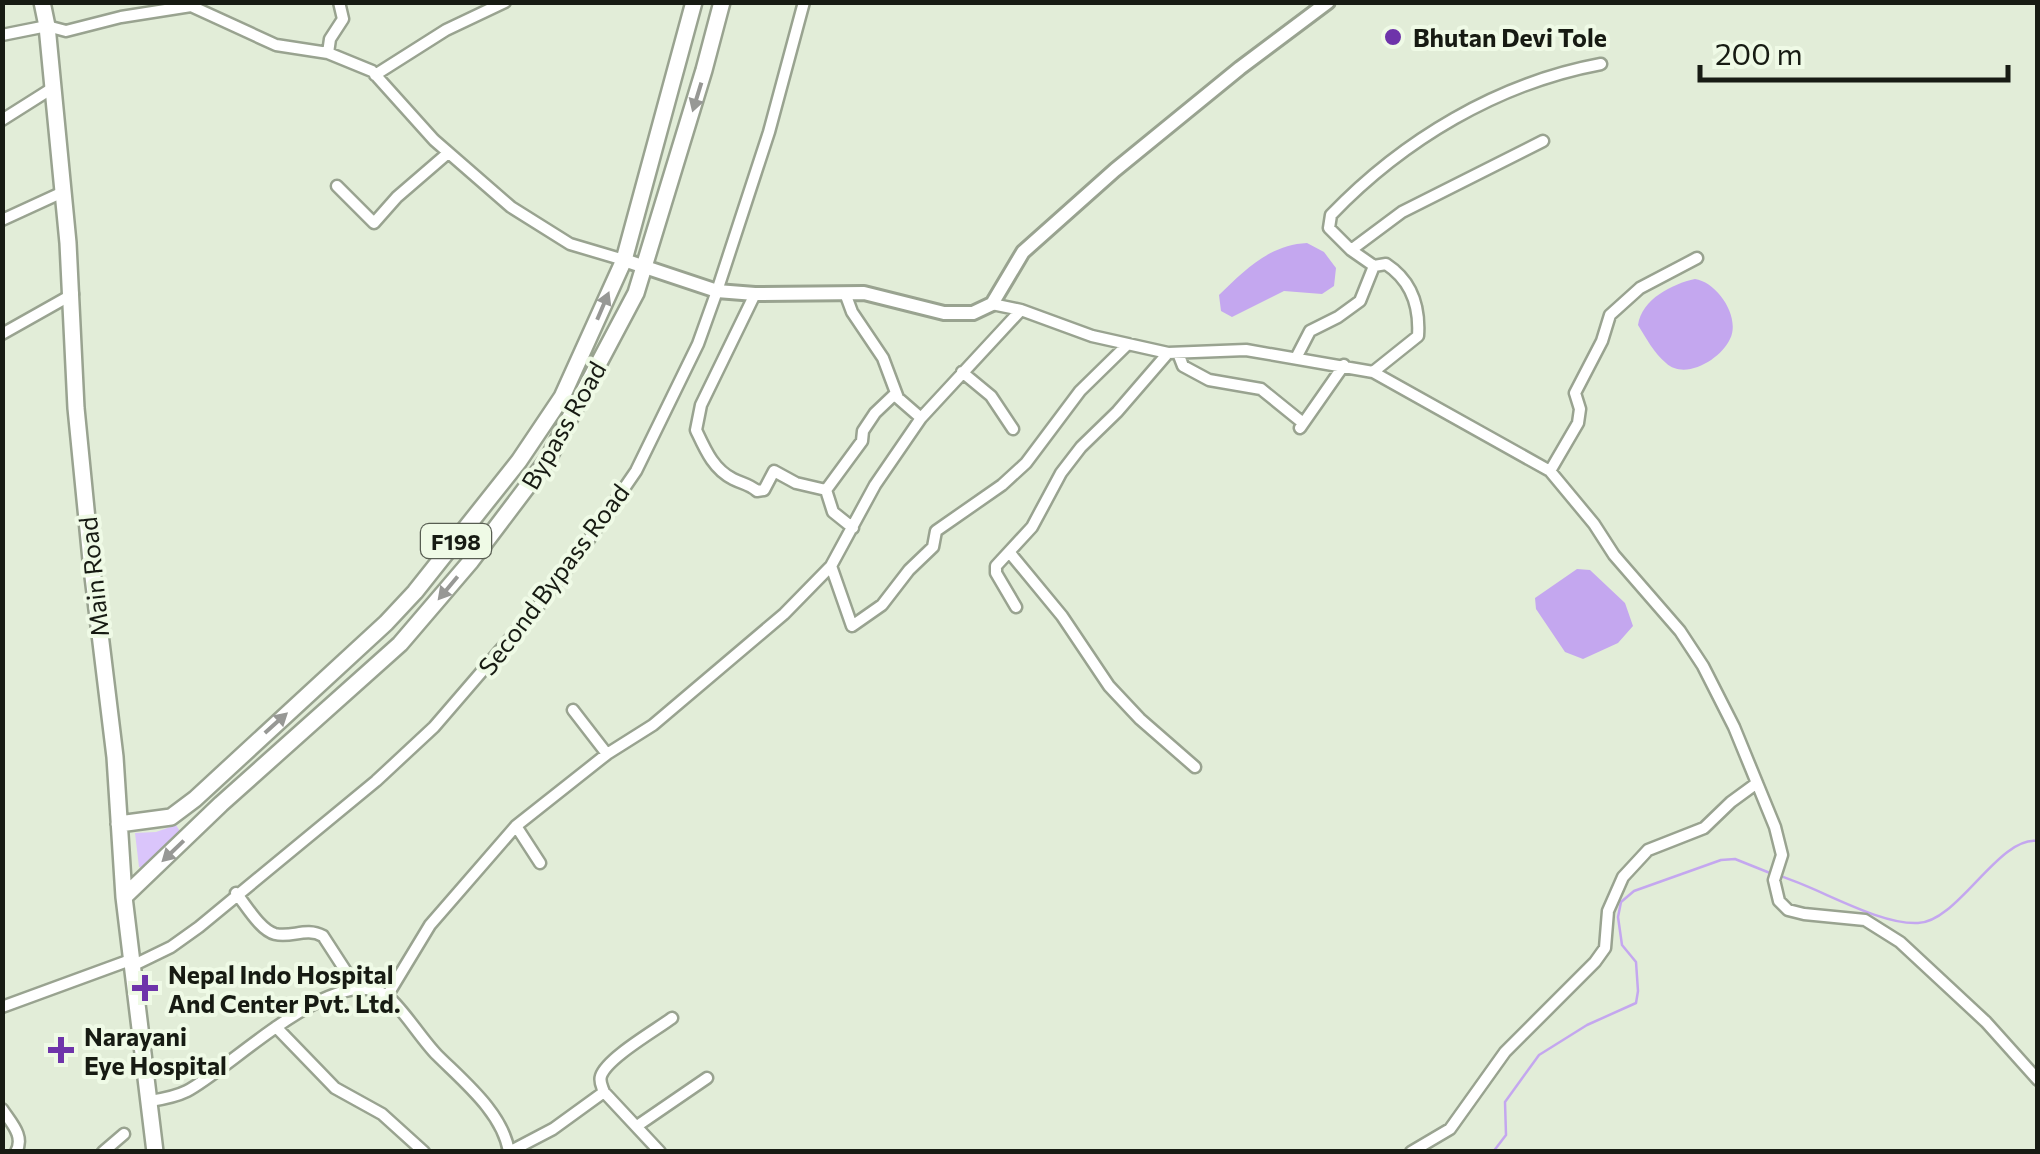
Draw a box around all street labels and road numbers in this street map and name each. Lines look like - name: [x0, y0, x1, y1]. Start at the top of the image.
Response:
- street label: Bypass Road: [514, 356, 612, 494]
- street label: Second Bypass Road: [471, 478, 635, 680]
- street label: Main Road: [72, 515, 114, 639]
- road number: F198: [421, 524, 491, 558]

